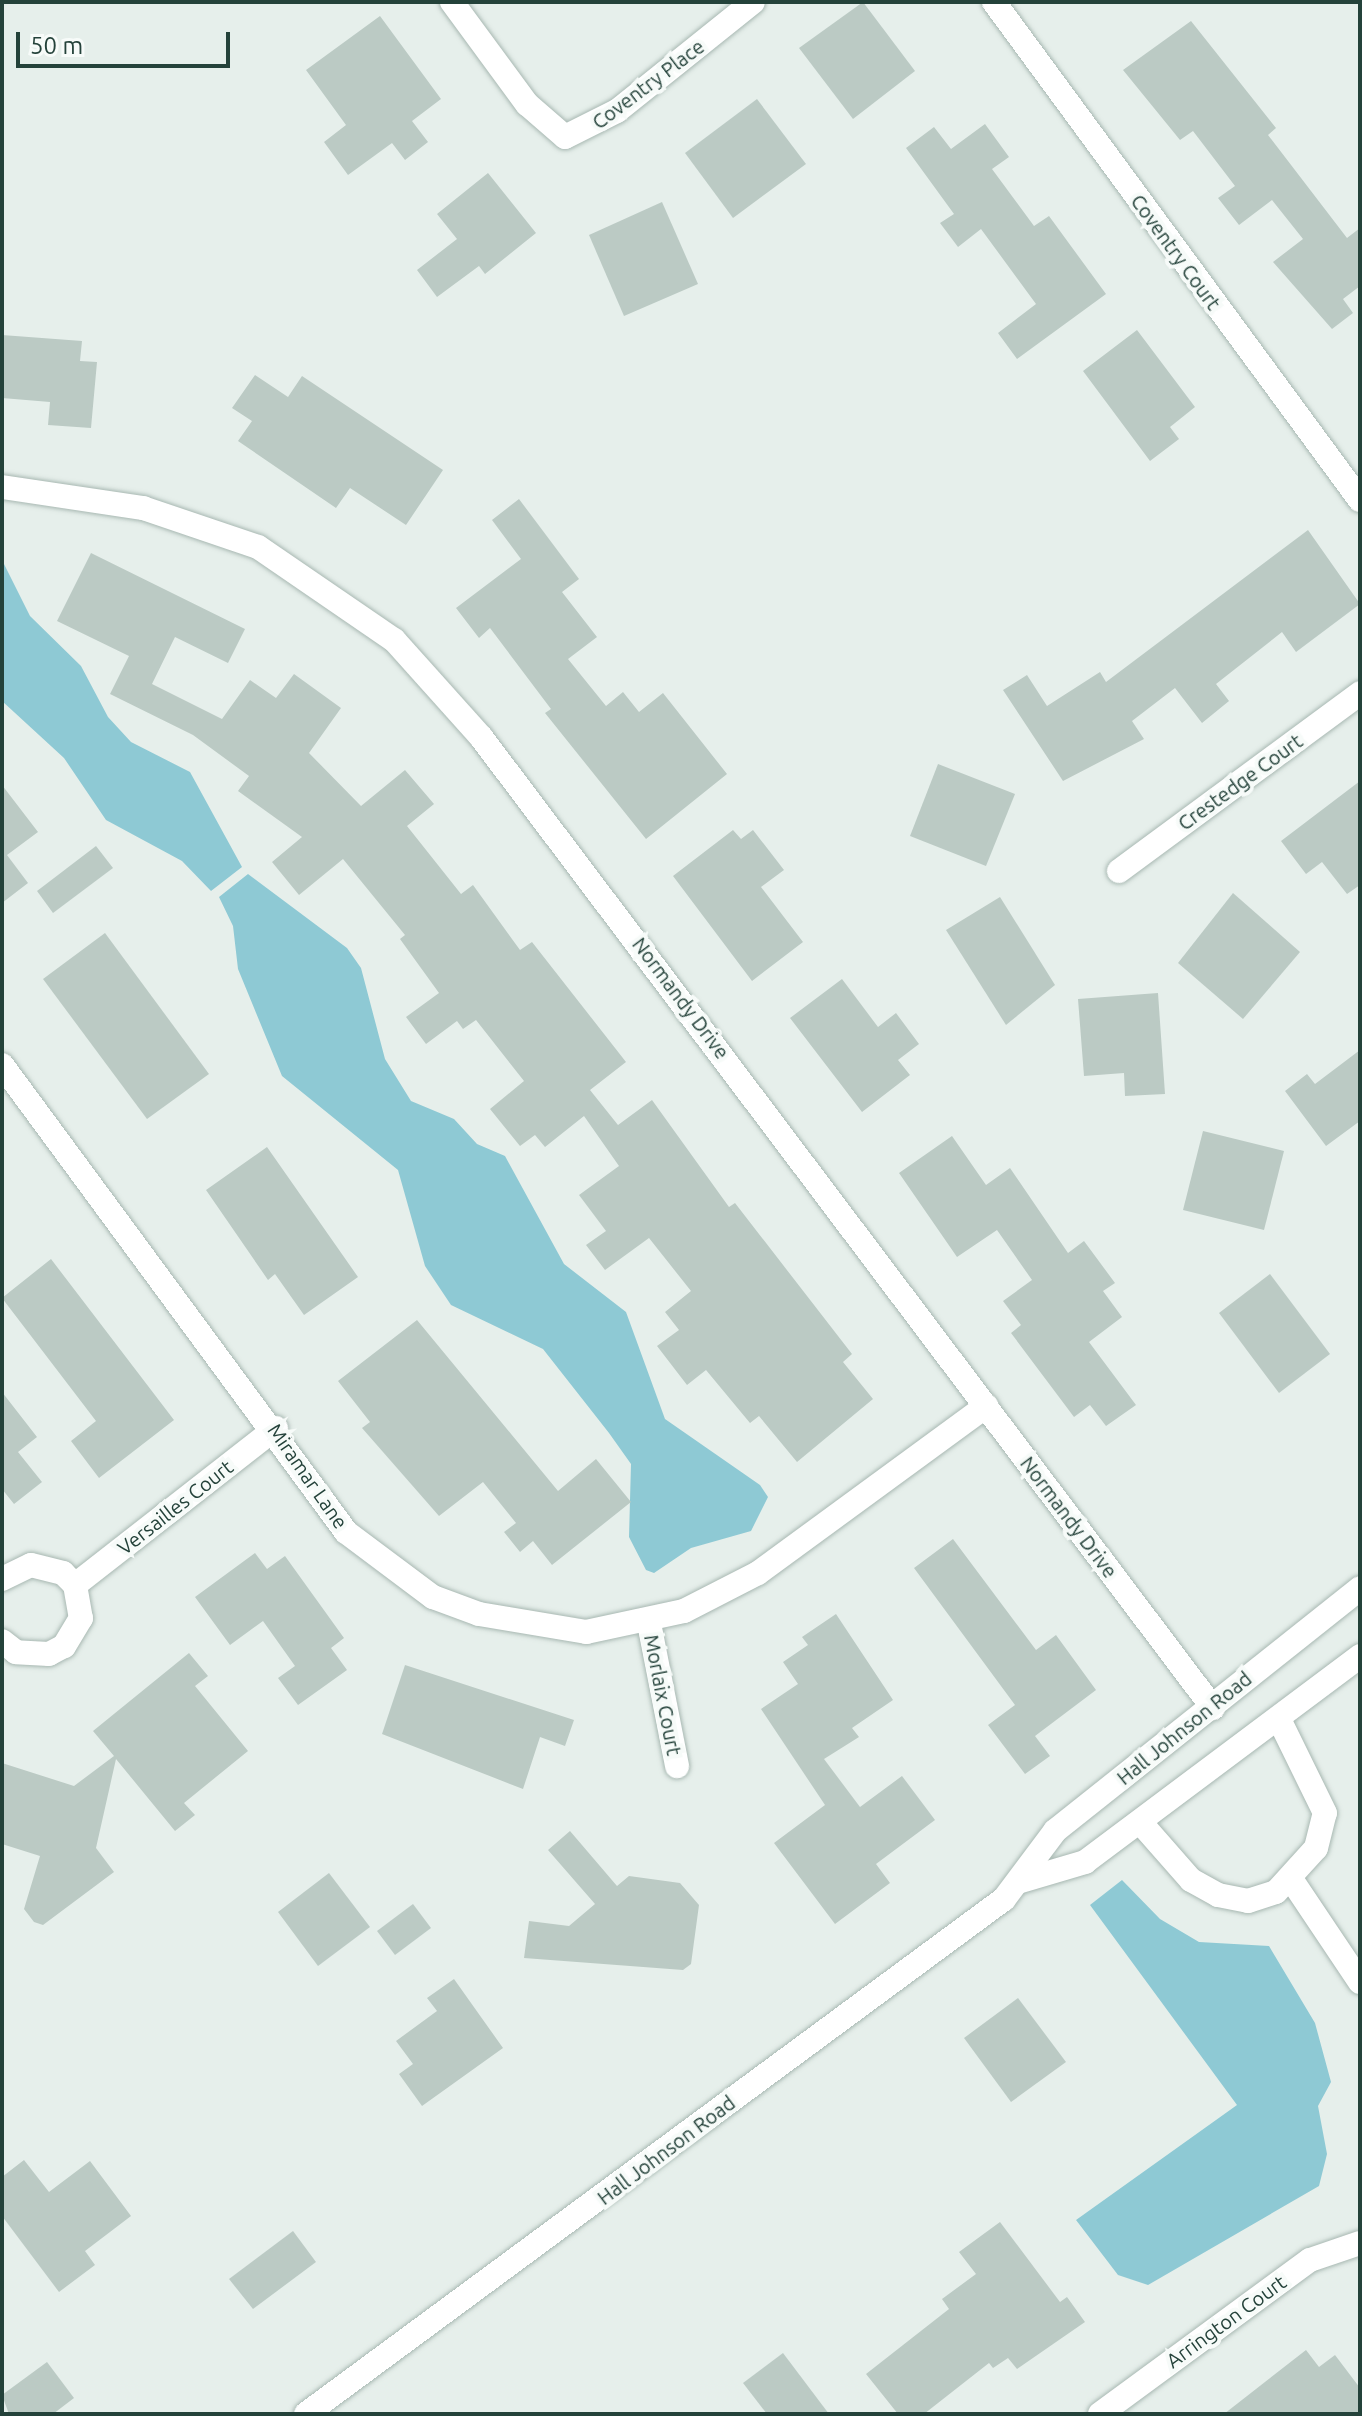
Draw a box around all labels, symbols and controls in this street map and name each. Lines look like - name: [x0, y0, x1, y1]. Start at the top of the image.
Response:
- scale bar: [20, 16, 234, 66]
- text: 50 m: [30, 32, 83, 59]
- street label: Coventry Place: [587, 34, 709, 134]
- street label: Coventry Court: [1126, 190, 1226, 314]
- street label: Crestedge Court: [1173, 729, 1307, 835]
- street label: Normandy Drive: [628, 933, 734, 1063]
- street label: Miramar Lane: [263, 1419, 353, 1533]
- street label: Normandy Drive: [1016, 1452, 1122, 1582]
- street label: Versailles Court: [112, 1454, 238, 1560]
- street label: Morlaix Court: [640, 1633, 686, 1757]
- street label: Hall Johnson Road: [1112, 1666, 1256, 1790]
- street label: Hall Johnson Road: [592, 2090, 740, 2210]
- street label: Arrington Court: [1161, 2269, 1291, 2373]

